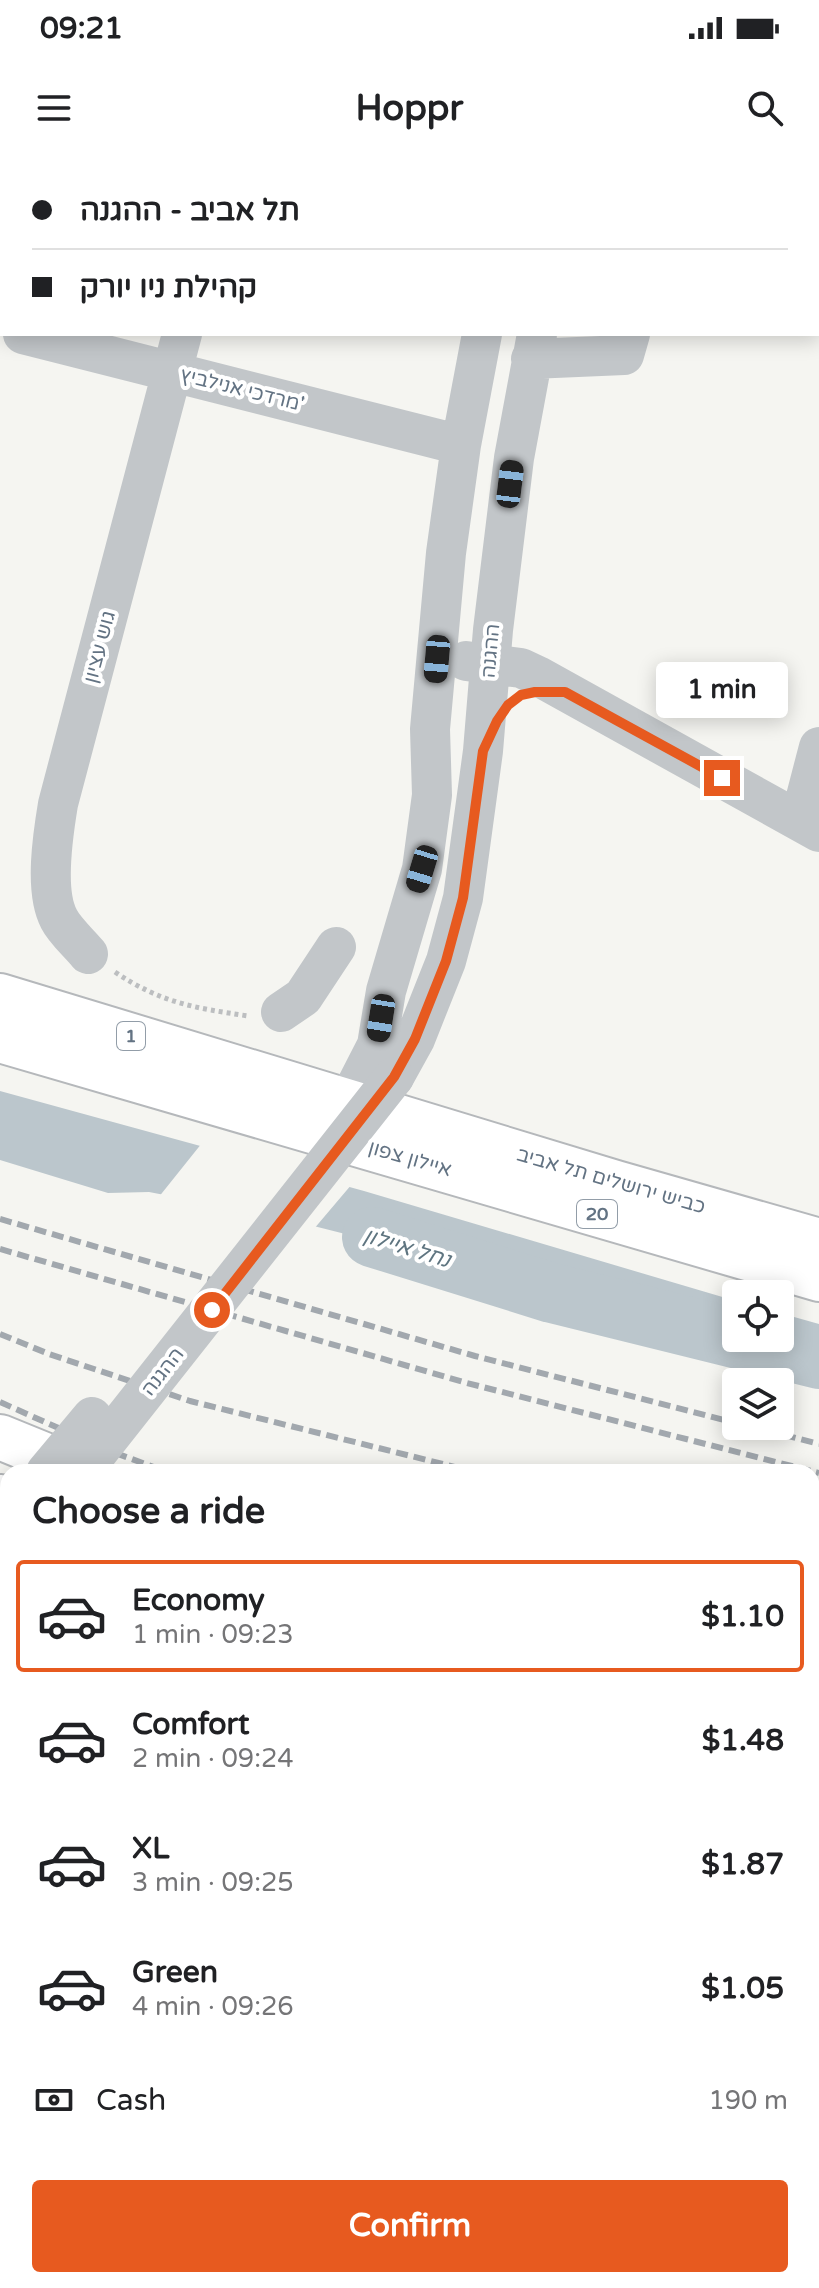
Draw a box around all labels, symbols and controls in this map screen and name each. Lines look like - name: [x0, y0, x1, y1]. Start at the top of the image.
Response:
- text: 09:21: [40, 10, 123, 47]
- icon: menu: [32, 86, 76, 130]
- icon: search: [743, 86, 787, 130]
- text: Hoppr: [356, 87, 463, 130]
- text: תל אביב - ההגנה: [80, 192, 300, 229]
- text: קהילת ניו יורק: [80, 269, 257, 306]
- street label: מרדכי אנילביץ': [178, 363, 306, 417]
- car: [495, 459, 525, 509]
- street label: גוש עציון: [79, 608, 121, 686]
- street label: ההגנה: [477, 623, 505, 679]
- car: [423, 634, 451, 684]
- callout: 1 min: [656, 662, 788, 718]
- text: 1 min: [687, 674, 757, 705]
- route end: [704, 760, 740, 796]
- car: [404, 843, 440, 895]
- car: [365, 992, 397, 1044]
- road number: 1: [117, 1022, 145, 1050]
- street label: איילון צפון: [366, 1136, 454, 1182]
- street label: כביש ירושלים תל אביב: [514, 1143, 708, 1219]
- road number: 20: [577, 1200, 617, 1228]
- water label: נחל איילון: [360, 1222, 456, 1274]
- map controls: [722, 1280, 794, 1440]
- button: locate: [722, 1280, 794, 1352]
- route start: [194, 1292, 230, 1328]
- street label: ההגנה: [137, 1343, 189, 1401]
- button: layers: [722, 1368, 794, 1440]
- text: Choose a ride: [32, 1490, 265, 1533]
- icon: car: [36, 1580, 108, 1652]
- text: Economy: [132, 1582, 265, 1619]
- text: $1.10: [701, 1598, 784, 1635]
- text: 1 min · 09:23: [132, 1619, 294, 1650]
- icon: car: [36, 1704, 108, 1776]
- text: Comfort: [132, 1706, 250, 1743]
- text: $1.48: [702, 1722, 784, 1759]
- text: 2 min · 09:24: [132, 1743, 294, 1774]
- icon: car: [36, 1828, 108, 1900]
- text: XL: [132, 1830, 169, 1867]
- text: $1.87: [701, 1846, 784, 1883]
- text: 3 min · 09:25: [132, 1867, 294, 1898]
- icon: car: [36, 1952, 108, 2024]
- text: Green: [132, 1954, 218, 1991]
- text: $1.05: [701, 1970, 784, 2007]
- text: 4 min · 09:26: [132, 1991, 294, 2022]
- icon: cash: [32, 2078, 76, 2122]
- text: Cash: [96, 2082, 166, 2119]
- text: 190 m: [708, 2085, 788, 2116]
- button: Confirm: [32, 2180, 788, 2272]

